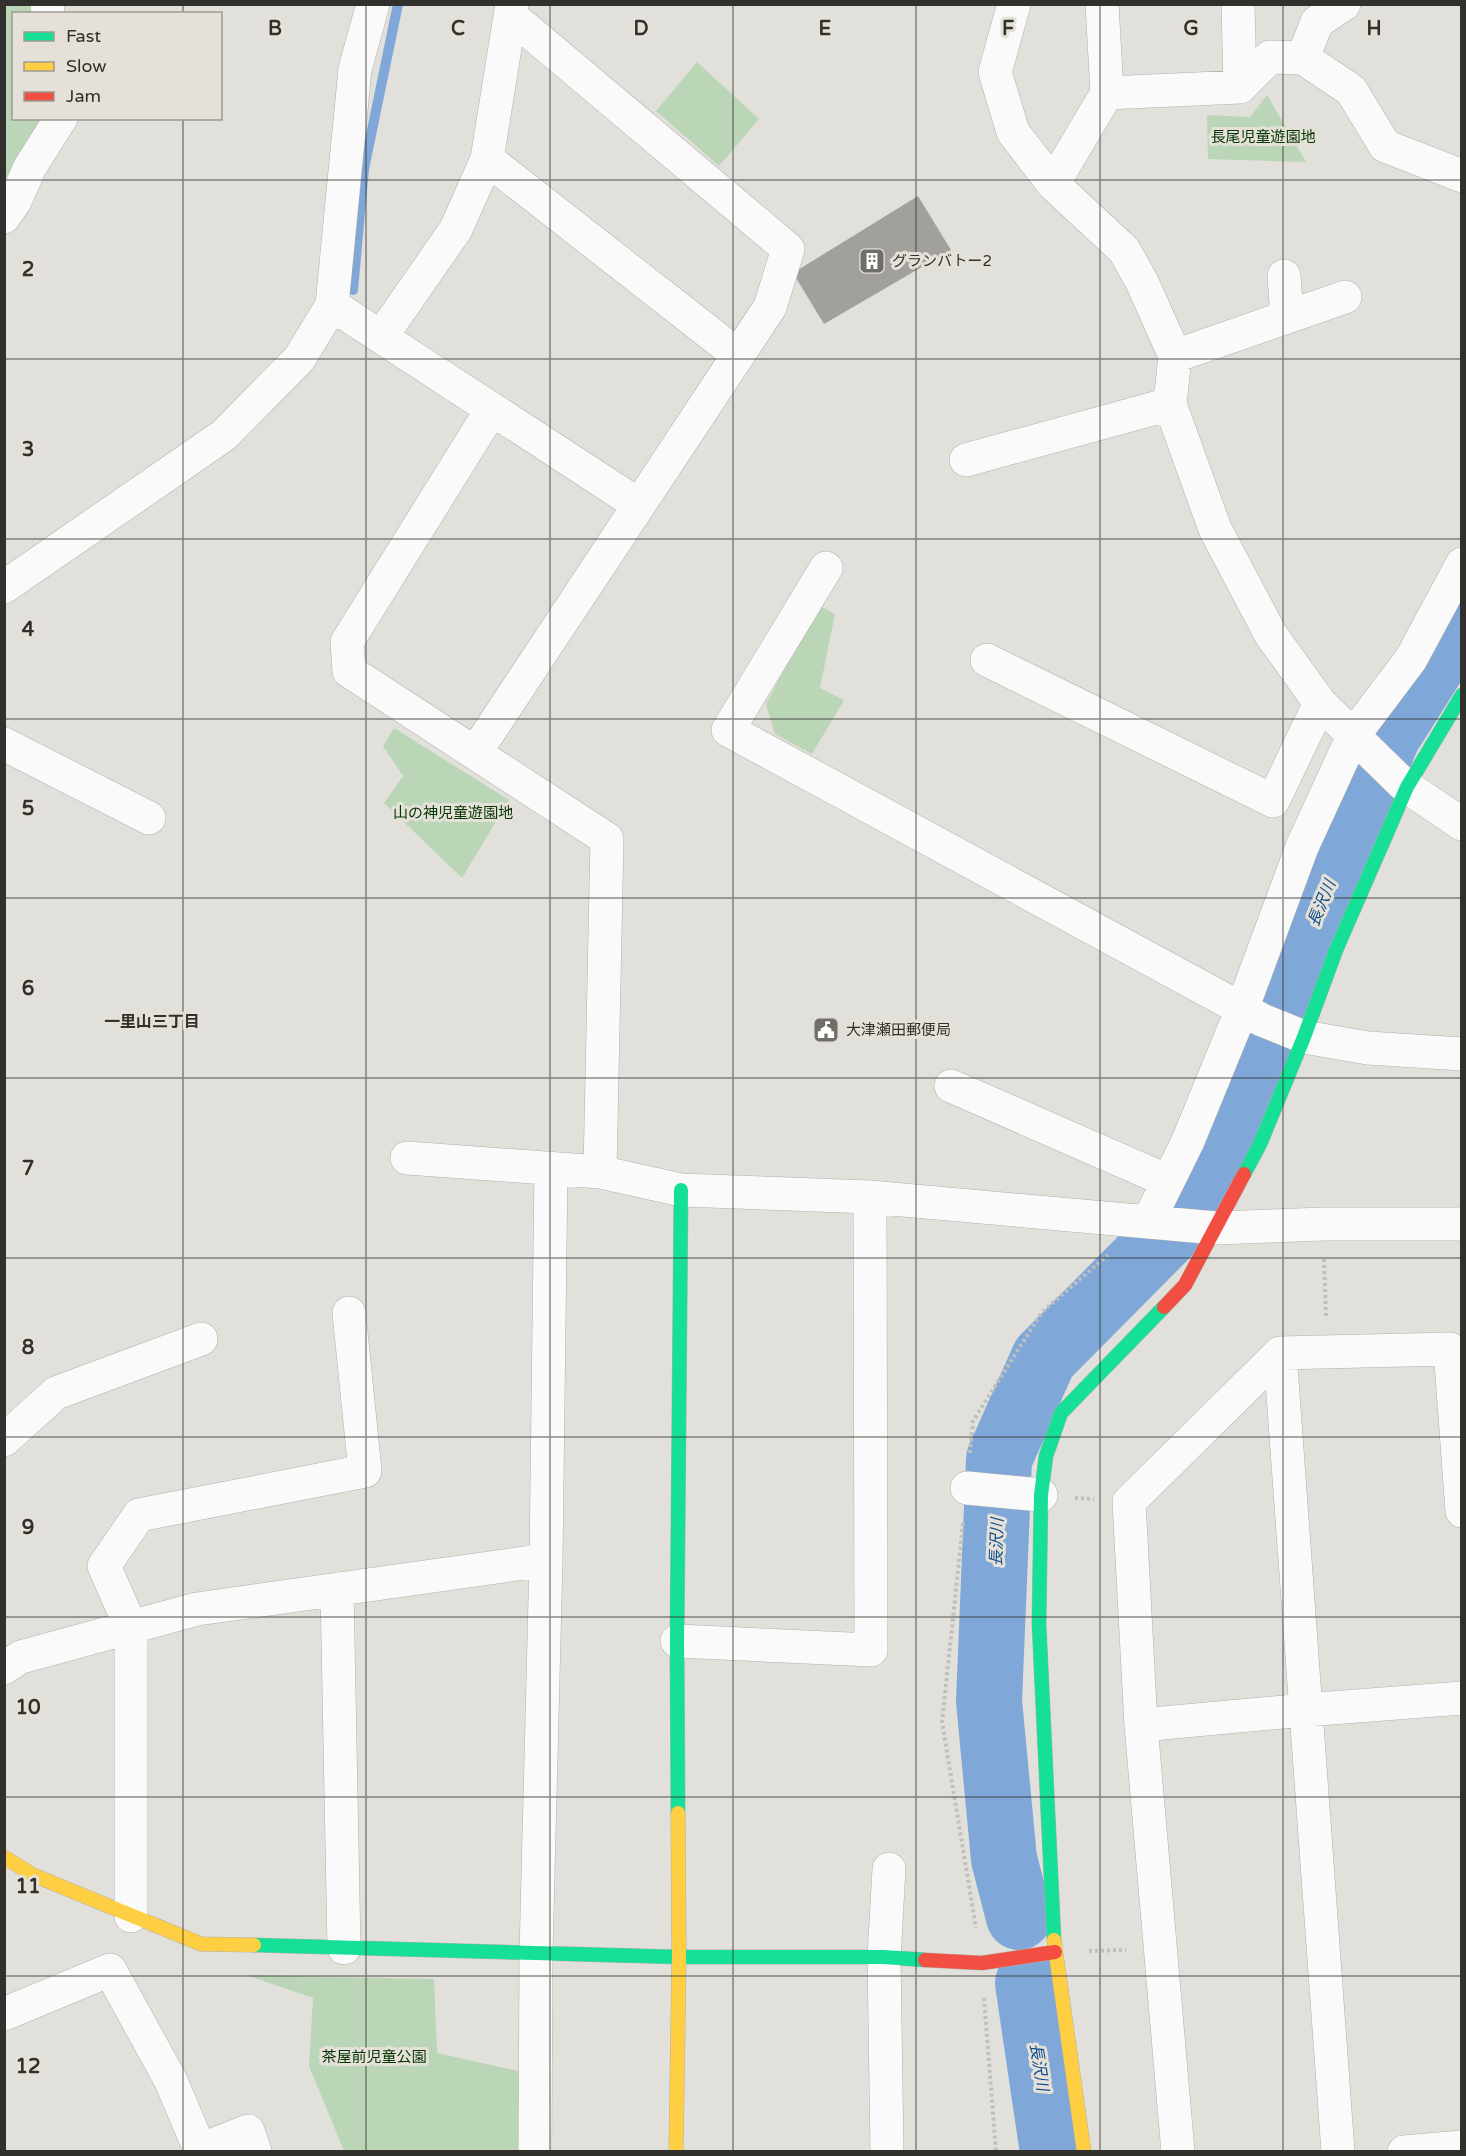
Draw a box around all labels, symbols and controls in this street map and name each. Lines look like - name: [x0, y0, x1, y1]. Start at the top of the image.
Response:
- legend: [12, 12, 222, 120]
- text: B: [268, 17, 282, 41]
- text: C: [451, 17, 465, 41]
- text: D: [633, 17, 649, 41]
- text: E: [819, 17, 832, 41]
- text: F: [1002, 17, 1014, 41]
- text: G: [1183, 17, 1199, 41]
- text: H: [1366, 17, 1382, 41]
- text: Fast: [66, 25, 101, 47]
- text: Slow: [66, 55, 107, 77]
- text: Jam: [66, 85, 101, 107]
- park label: 長尾児童遊園地: [1210, 128, 1316, 146]
- building icon: グランバトー2: [857, 246, 887, 276]
- place label: グランバトー2: [892, 252, 992, 270]
- text: 2: [22, 258, 34, 282]
- text: 3: [22, 438, 34, 462]
- text: 4: [22, 618, 35, 642]
- text: 5: [22, 797, 34, 821]
- park label: 山の神児童遊園地: [393, 804, 513, 822]
- water label: 長沢川: [1304, 876, 1341, 929]
- text: 6: [22, 977, 34, 1001]
- district label: 一里山三丁目: [104, 1012, 200, 1032]
- public building icon: 大津瀬田郵便局: [811, 1015, 841, 1045]
- place label: 大津瀬田郵便局: [846, 1021, 951, 1039]
- text: 7: [22, 1157, 34, 1181]
- text: 8: [22, 1336, 34, 1360]
- text: 9: [22, 1516, 34, 1540]
- water label: 長沢川: [986, 1516, 1008, 1566]
- text: 10: [15, 1696, 41, 1720]
- text: 11: [15, 1875, 41, 1899]
- water label: 長沢川: [1025, 2042, 1053, 2094]
- park label: 茶屋前児童公園: [321, 2048, 427, 2066]
- text: 12: [15, 2055, 41, 2079]

